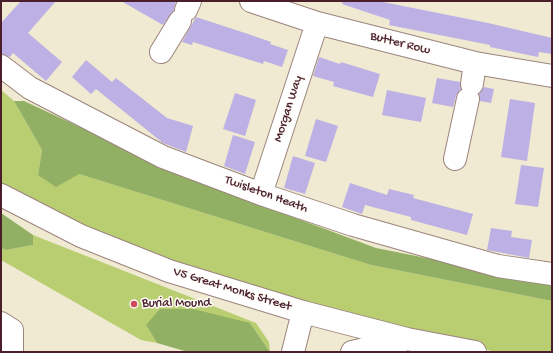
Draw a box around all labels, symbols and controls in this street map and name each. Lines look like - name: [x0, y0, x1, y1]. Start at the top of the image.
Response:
- street label: Butter Row: [368, 29, 432, 59]
- street label: Morgan Way: [271, 74, 307, 144]
- street label: Twisleton Heath: [222, 173, 310, 217]
- street label: V5 Great Monks Street: [171, 265, 293, 315]
- place label: Burial Mound: [142, 296, 211, 312]
- marker: Burial Mound: [129, 299, 139, 309]

